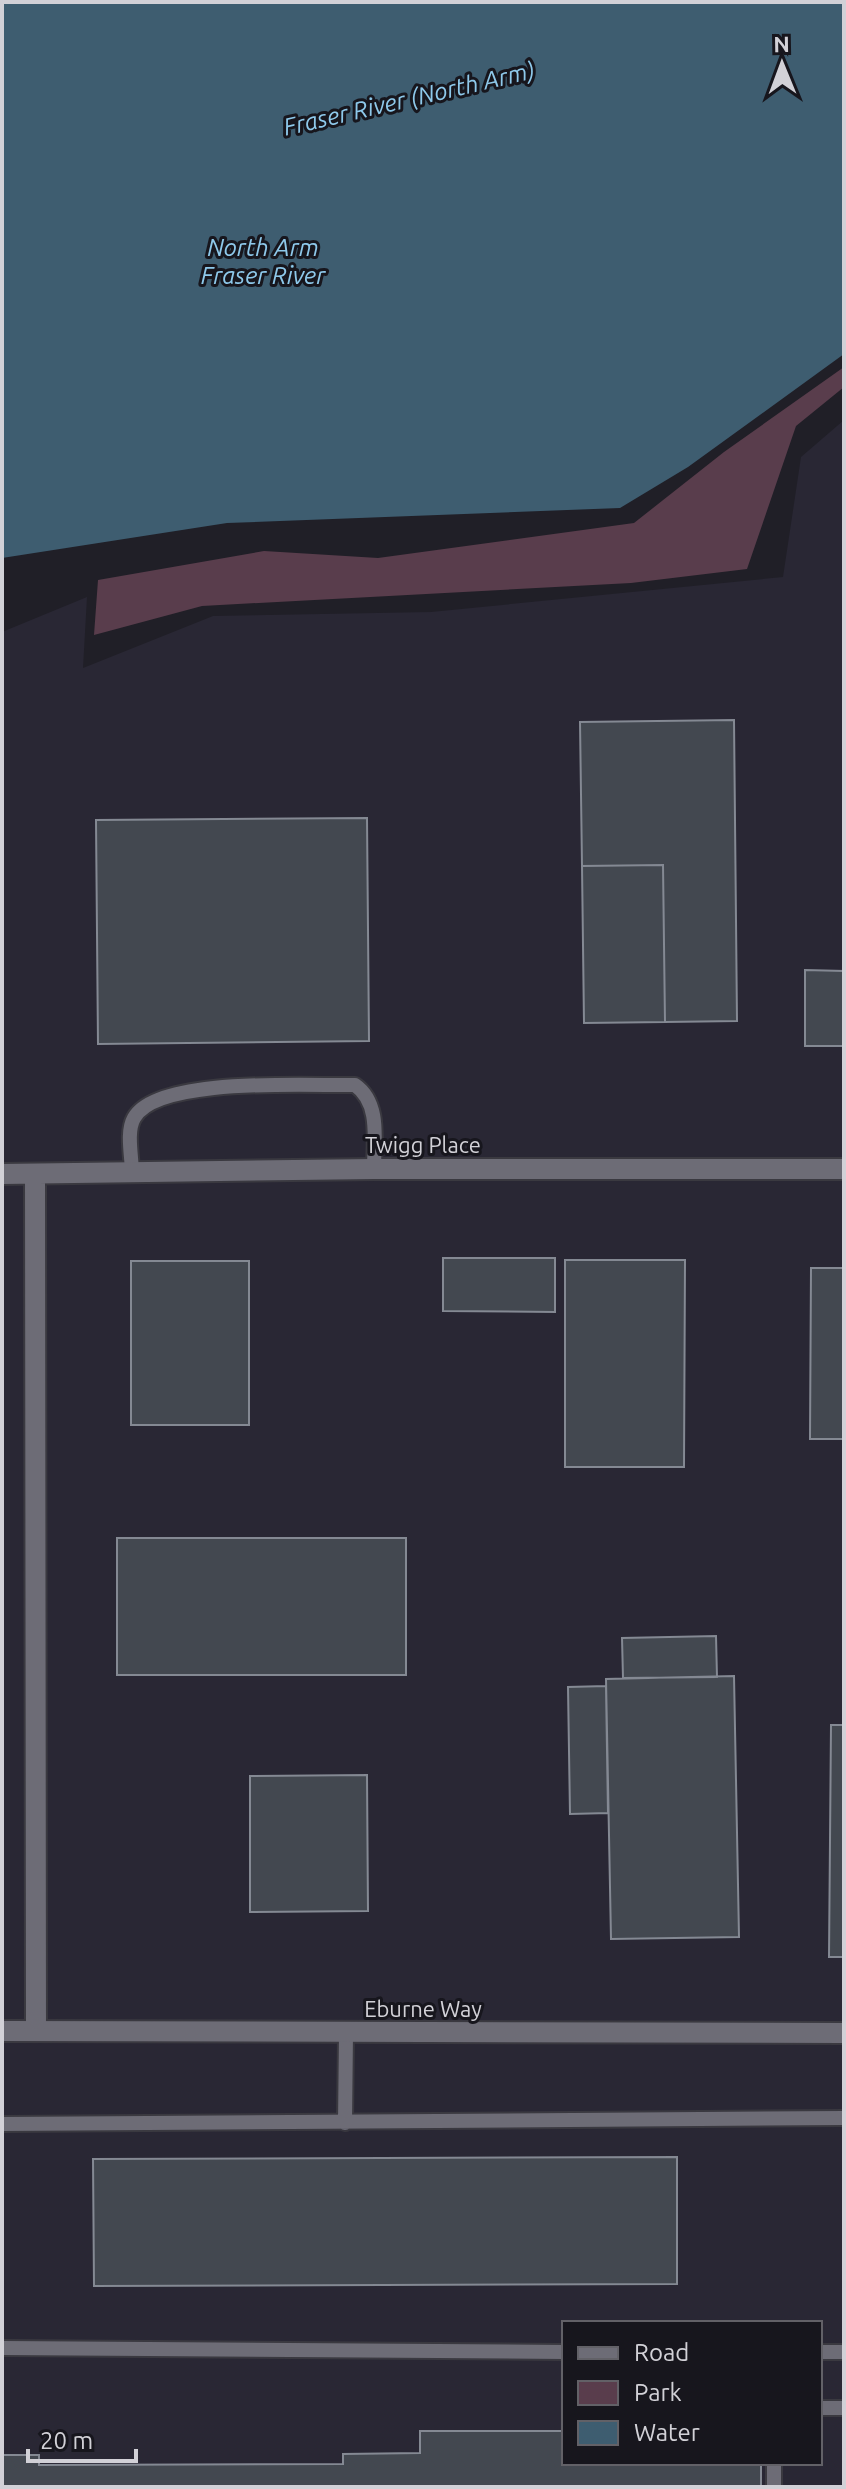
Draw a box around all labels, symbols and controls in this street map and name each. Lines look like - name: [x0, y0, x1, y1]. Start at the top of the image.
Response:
- north arrow: [742, 24, 822, 104]
- text: N: [773, 31, 790, 56]
- water label: Fraser River (North Arm): [281, 56, 537, 141]
- water label: North Arm Fraser River: [201, 234, 326, 289]
- street label: Twigg Place: [365, 1132, 481, 1157]
- street label: Eburne Way: [364, 1996, 482, 2021]
- legend: [562, 2321, 822, 2465]
- text: Road: [634, 2339, 689, 2366]
- text: Park: [634, 2379, 682, 2406]
- scale bar: [28, 2413, 136, 2463]
- text: Water: [634, 2419, 700, 2446]
- text: 20 m: [40, 2427, 93, 2454]

